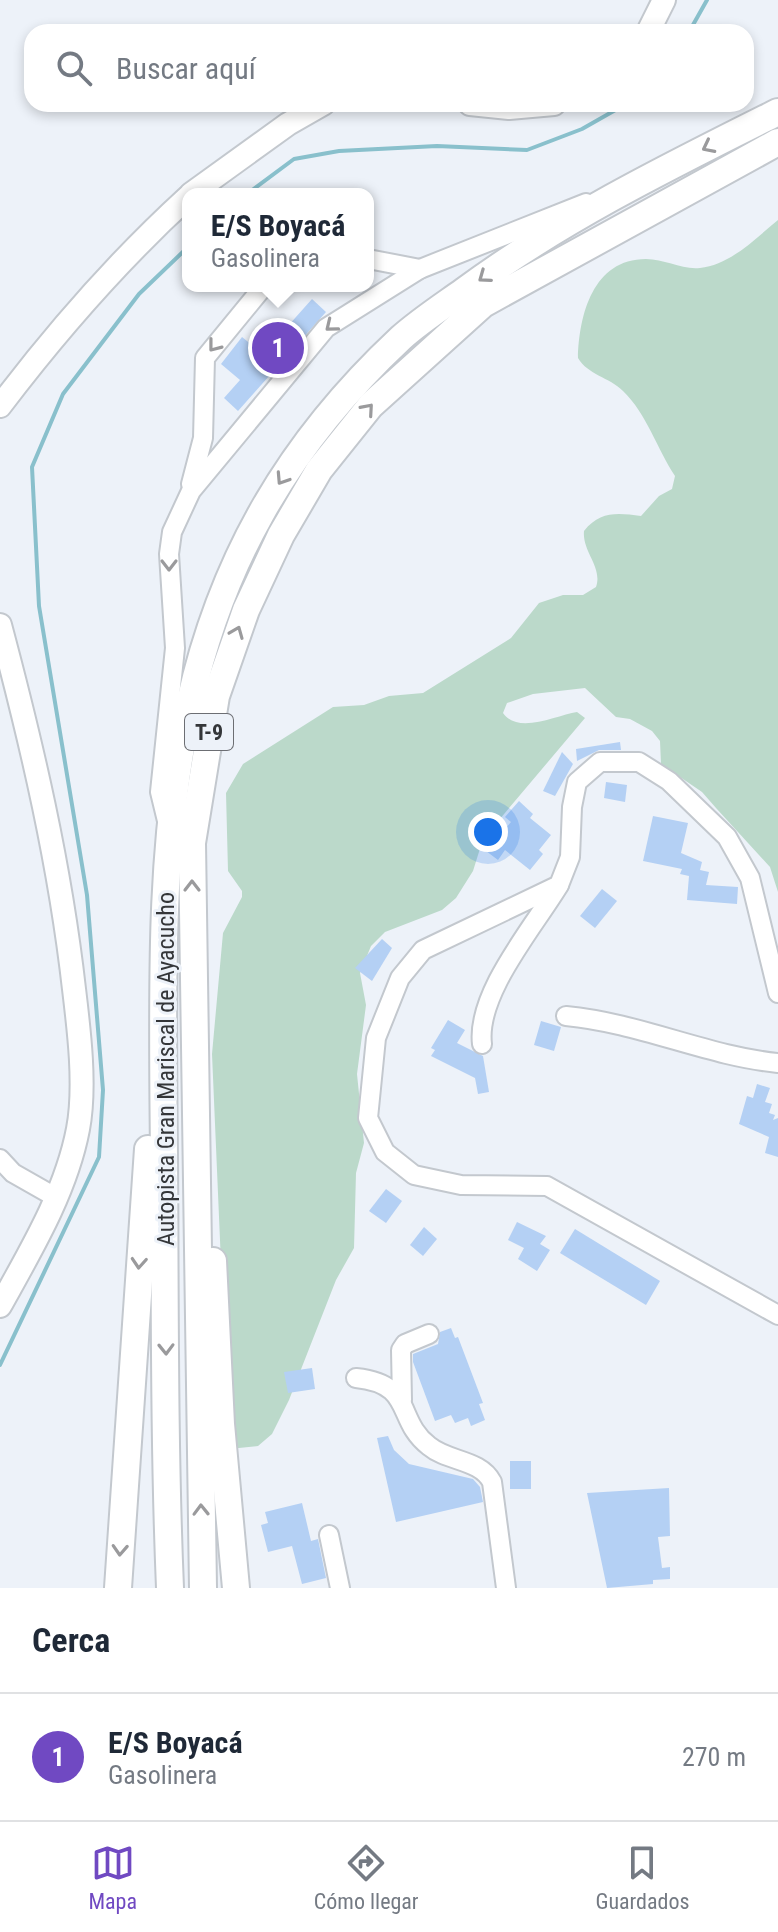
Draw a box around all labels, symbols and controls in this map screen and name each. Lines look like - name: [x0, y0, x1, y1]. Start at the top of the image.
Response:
- search box: [24, 24, 754, 112]
- icon: search: [52, 46, 96, 90]
- text: Buscar aquí: [116, 51, 256, 86]
- one-way arrow: [702, 137, 717, 152]
- popup: [182, 188, 374, 292]
- text: E/S Boyacá: [211, 208, 345, 243]
- text: Gasolinera: [211, 243, 320, 273]
- one-way arrow: [478, 267, 492, 281]
- one-way arrow: [325, 316, 340, 331]
- pin: 1: [252, 318, 304, 378]
- one-way arrow: [210, 337, 224, 352]
- one-way arrow: [359, 404, 373, 419]
- one-way arrow: [276, 470, 291, 484]
- one-way arrow: [160, 559, 178, 571]
- one-way arrow: [227, 626, 244, 640]
- road number: T-9: [185, 714, 233, 750]
- your location: [468, 812, 508, 852]
- one-way arrow: [183, 879, 201, 892]
- street label: Autopista Gran Mariscal de Ayacucho: [152, 892, 180, 1246]
- one-way arrow: [131, 1257, 148, 1270]
- one-way arrow: [157, 1343, 175, 1356]
- one-way arrow: [193, 1503, 210, 1516]
- one-way arrow: [111, 1544, 128, 1557]
- text: Cerca: [32, 1620, 110, 1660]
- text: E/S Boyacá: [108, 1725, 243, 1760]
- text: 1: [51, 1742, 65, 1772]
- text: 270 m: [682, 1742, 746, 1772]
- text: Gasolinera: [108, 1760, 217, 1790]
- tab: Mapa: [88, 1841, 137, 1914]
- tab: Cómo llegar: [314, 1841, 419, 1914]
- tab: Guardados: [595, 1841, 690, 1914]

